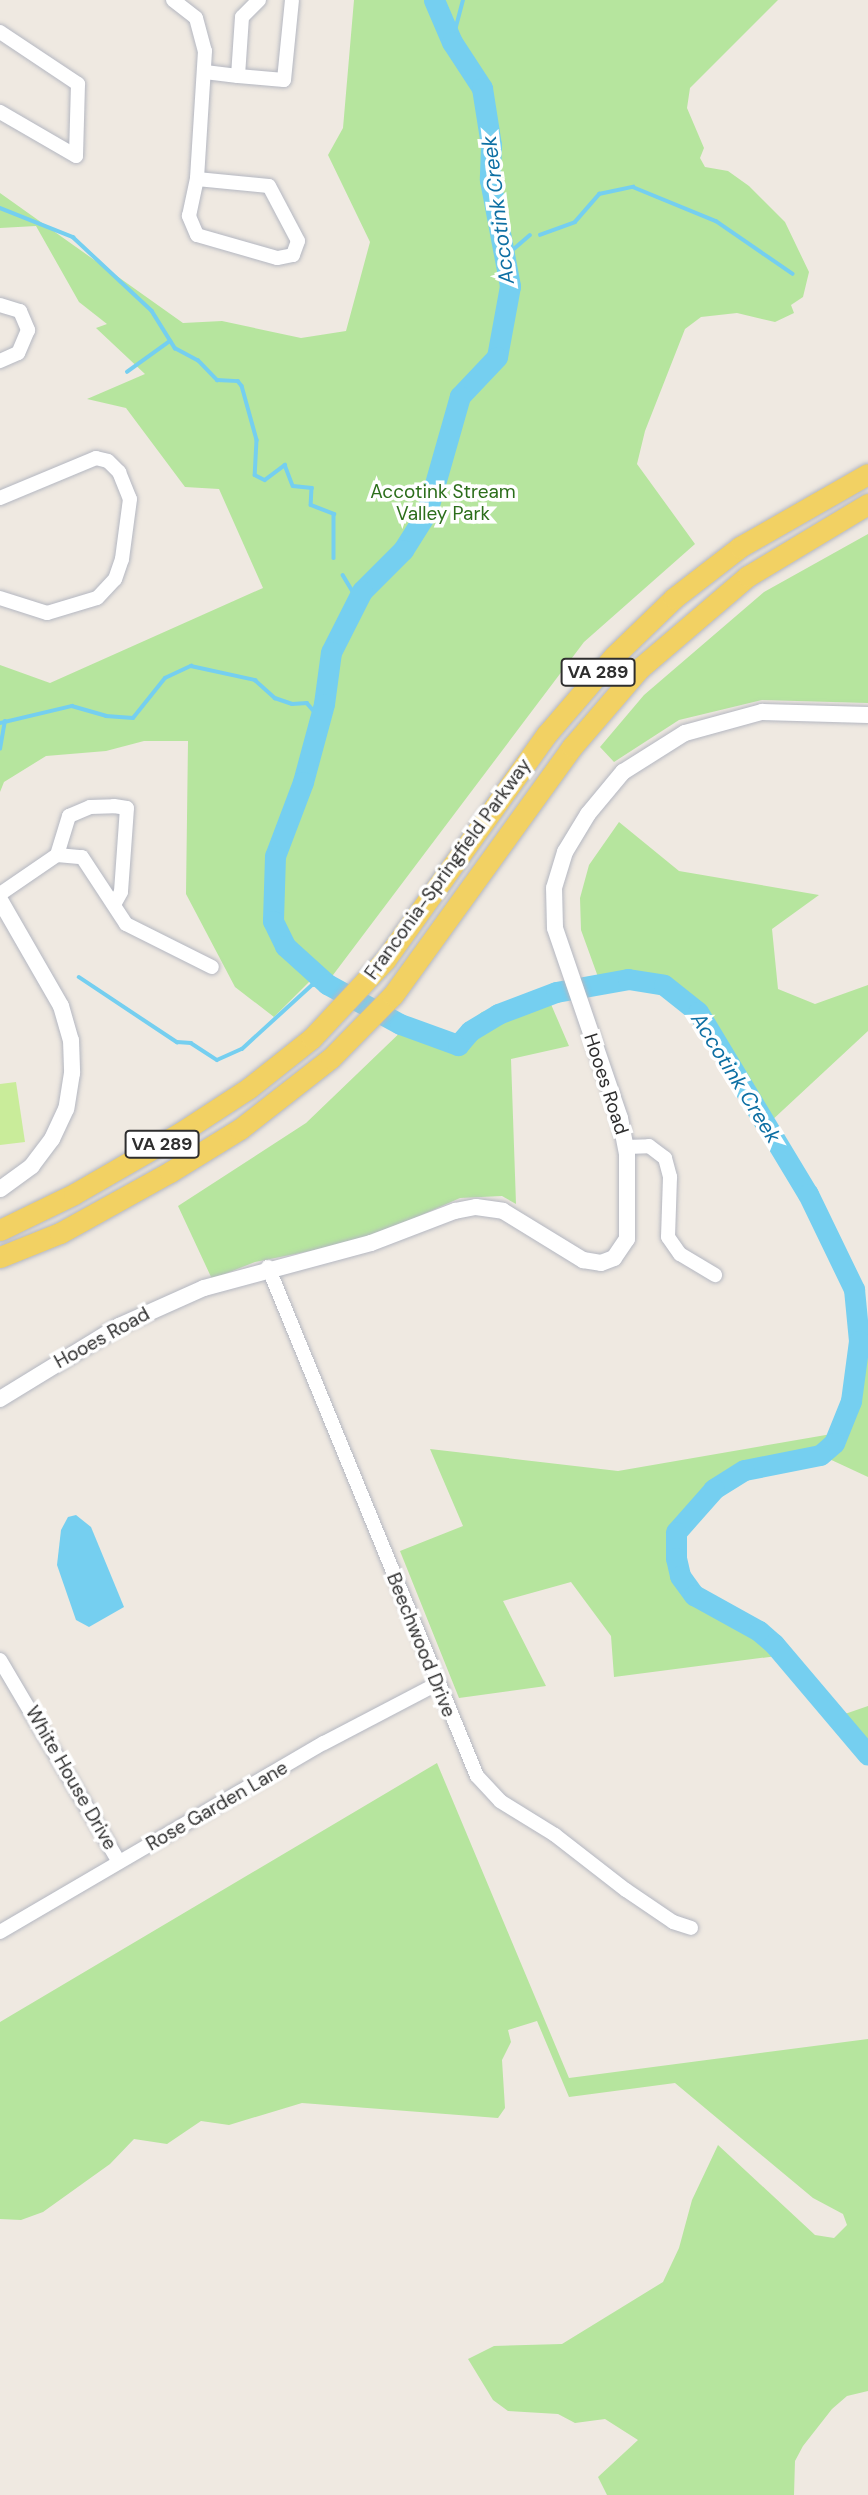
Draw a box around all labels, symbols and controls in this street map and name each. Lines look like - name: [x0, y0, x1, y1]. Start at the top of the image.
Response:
- water label: Accotink Creek: [476, 134, 520, 286]
- park label: Accotink Stream Valley Park: [370, 481, 516, 525]
- road number: VA 289: [560, 658, 636, 686]
- street label: Franconia-Springfield Parkway: [360, 754, 536, 984]
- water label: Accotink Creek: [686, 1008, 786, 1148]
- street label: Hooes Road: [579, 1031, 633, 1137]
- road number: VA 289: [124, 1129, 200, 1158]
- street label: Hooes Road: [51, 1303, 153, 1373]
- street label: Beechwood Drive: [382, 1570, 460, 1720]
- street label: White House Drive: [21, 1702, 121, 1854]
- street label: Rose Garden Lane: [142, 1756, 292, 1856]

